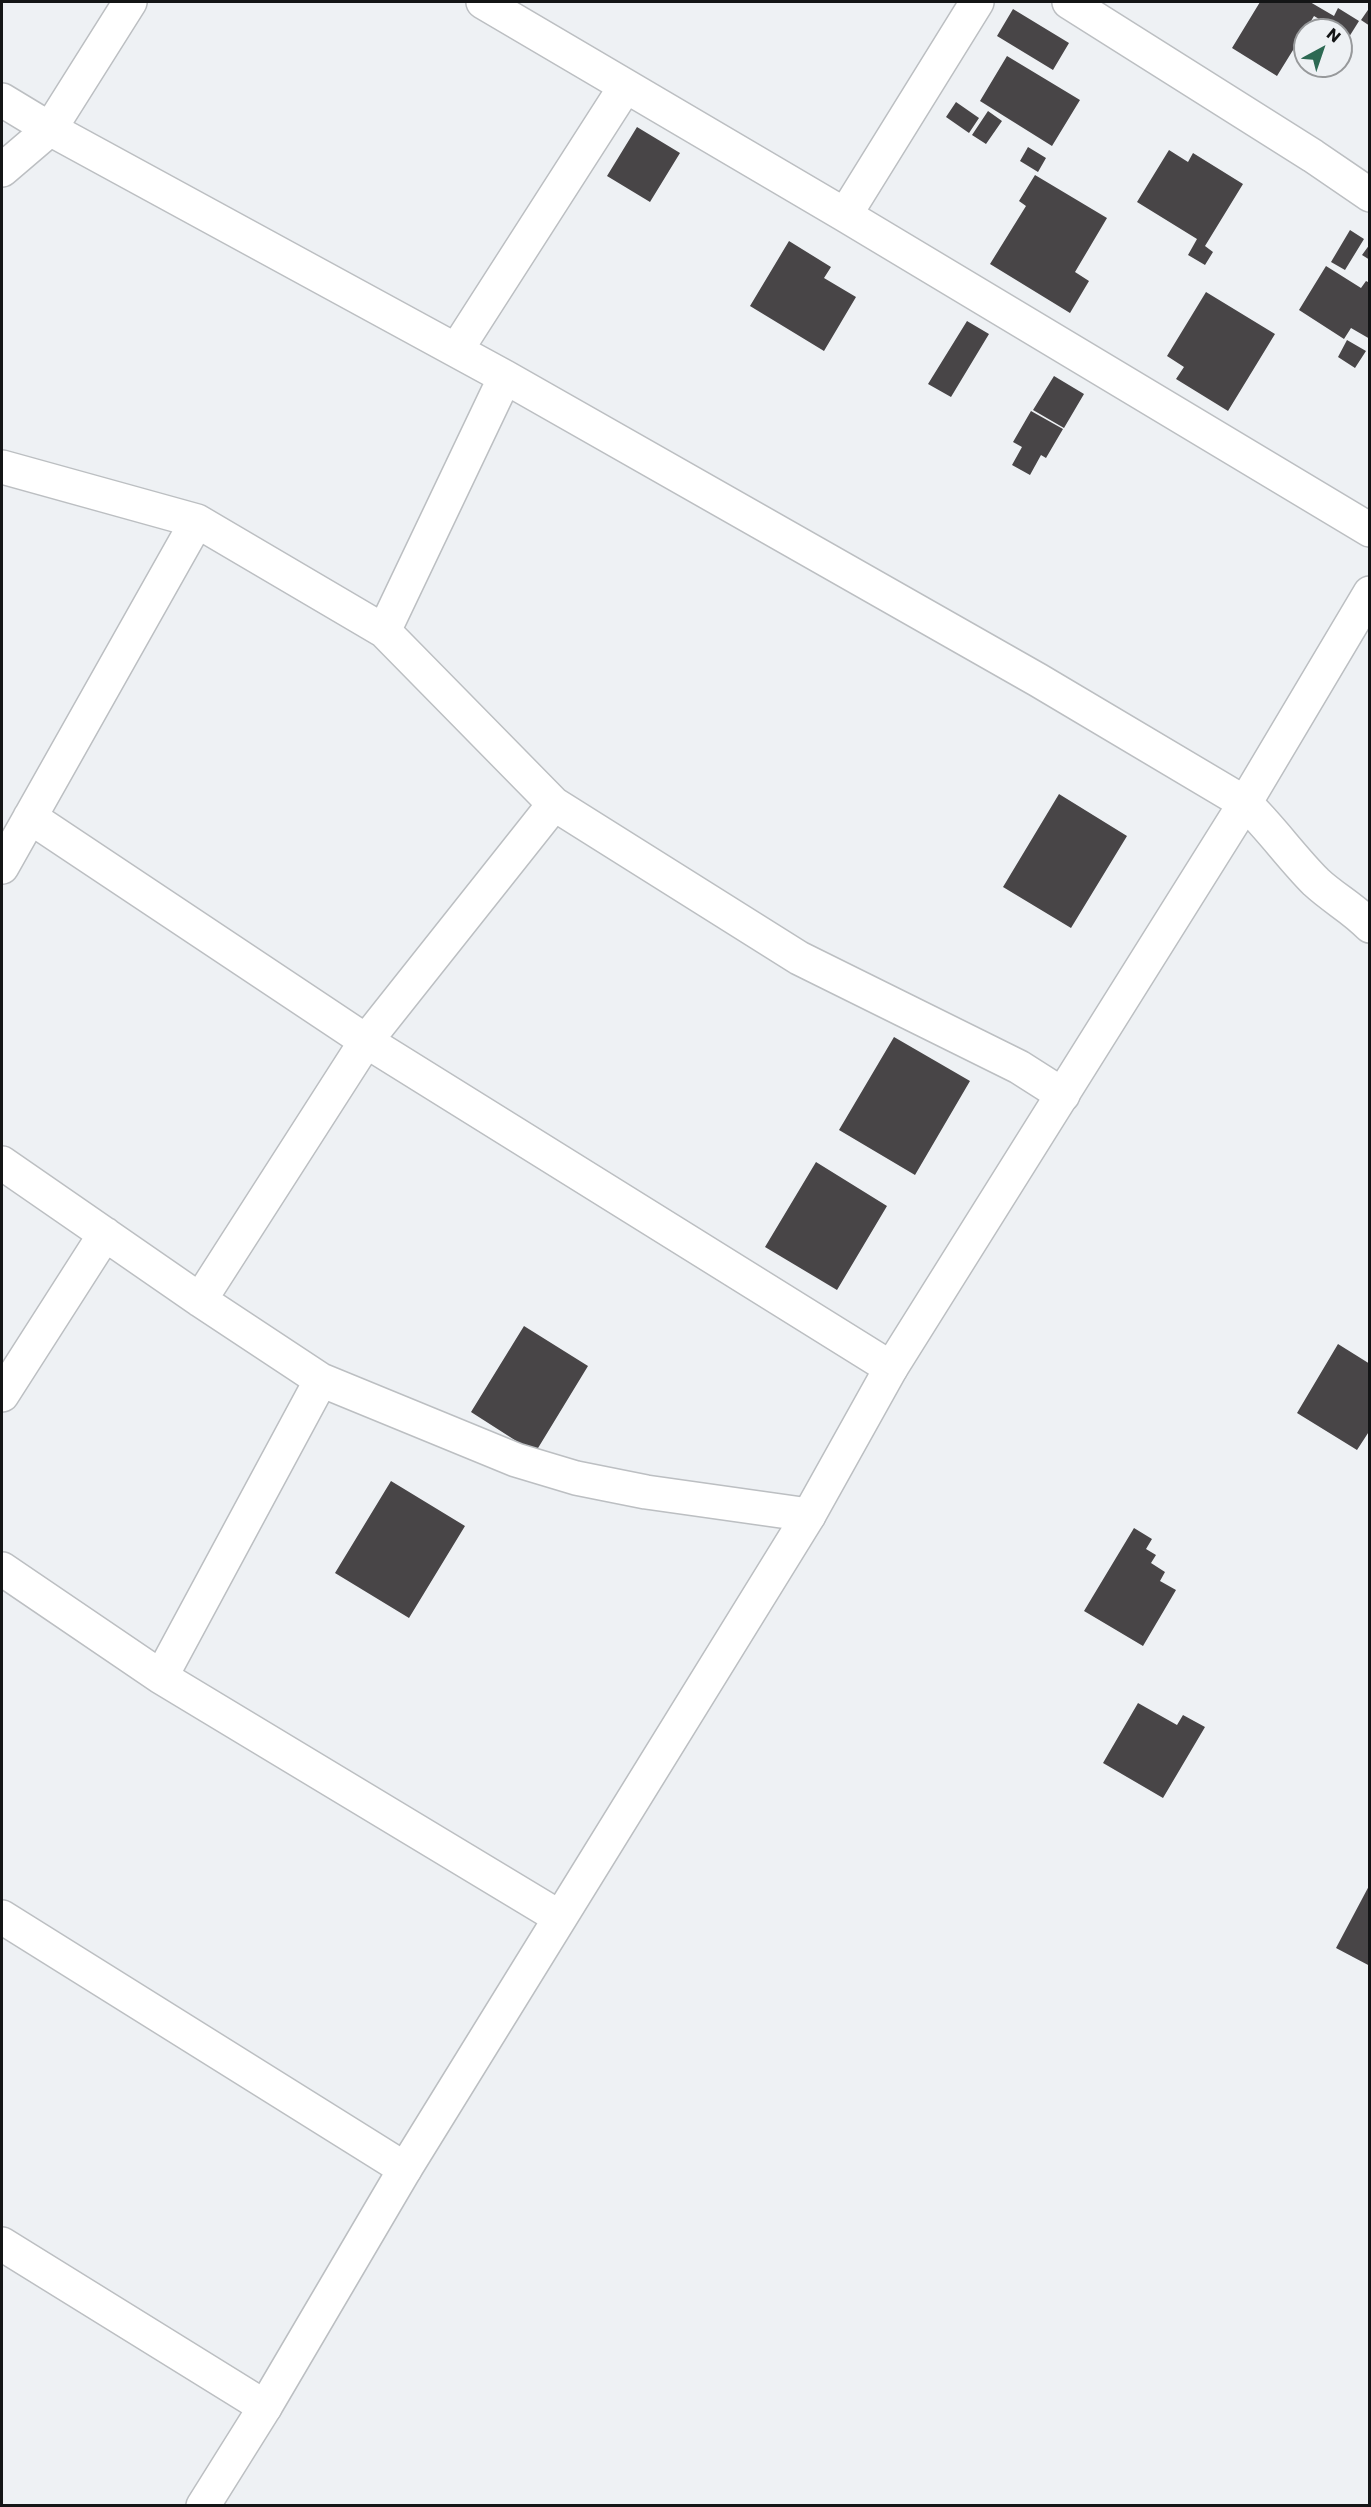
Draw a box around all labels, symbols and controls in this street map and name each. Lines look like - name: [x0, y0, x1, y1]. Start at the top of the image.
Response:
- north arrow: [1293, 18, 1353, 78]
- text: N: [1322, 23, 1346, 48]

